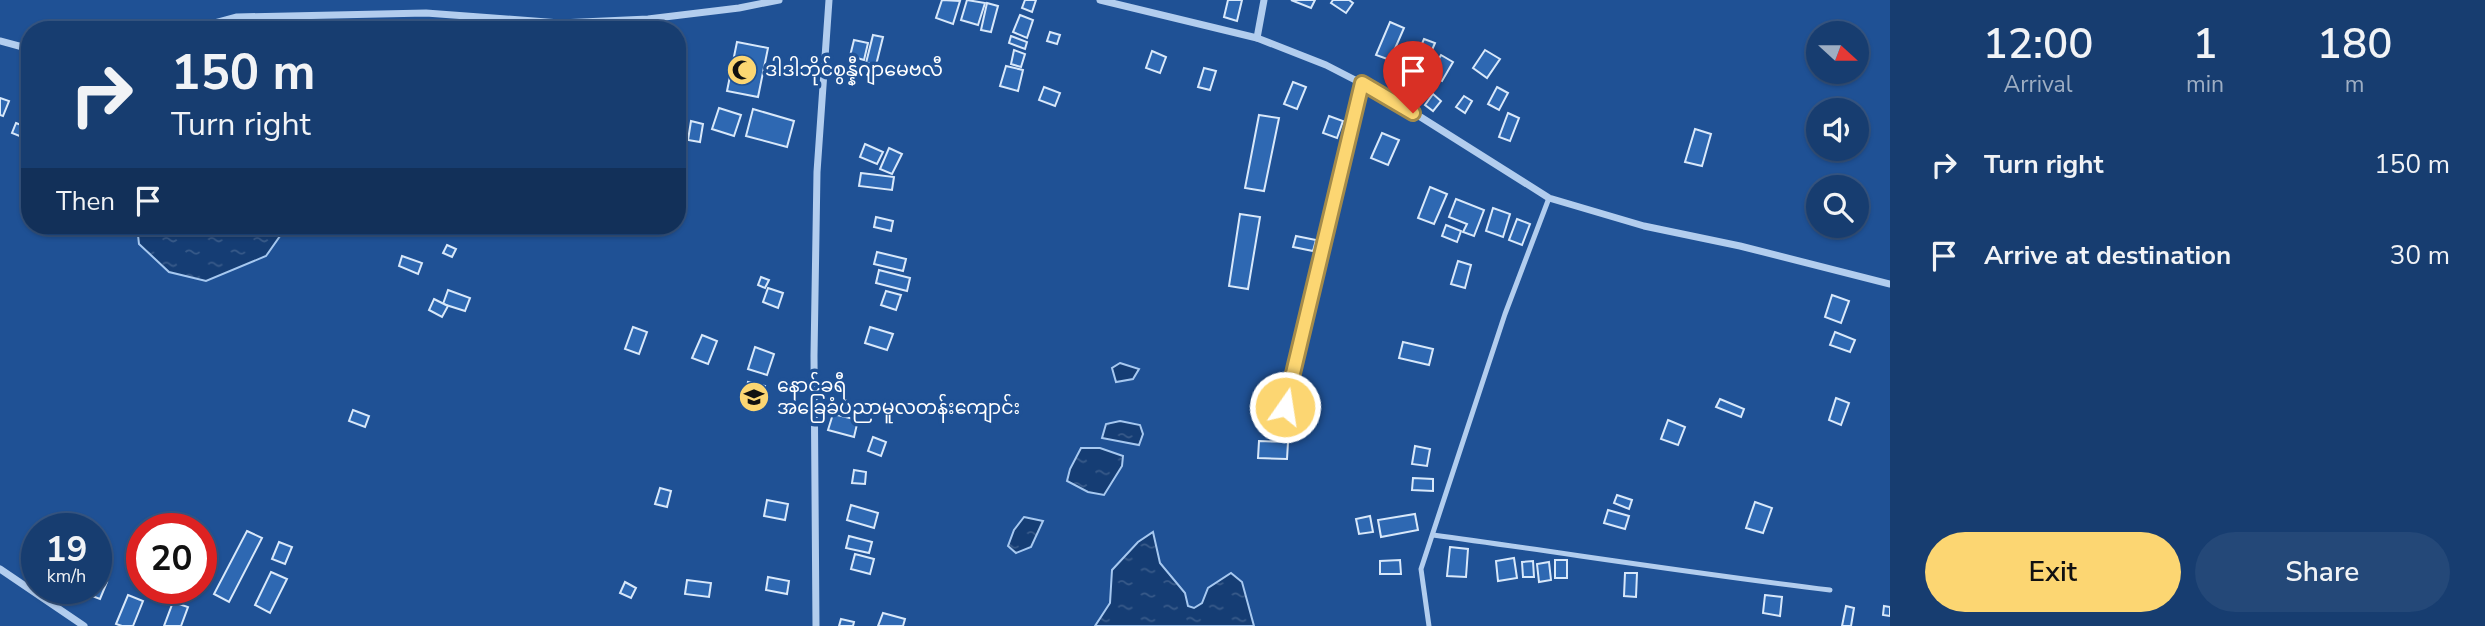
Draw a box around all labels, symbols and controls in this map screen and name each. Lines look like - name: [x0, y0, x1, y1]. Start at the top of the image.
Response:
- text: 12:00: [1983, 16, 2093, 73]
- text: 1: [2192, 16, 2218, 73]
- text: 180: [2317, 16, 2392, 73]
- north arrow: [1806, 21, 1869, 84]
- map controls: [1806, 21, 1869, 238]
- text: 150 m: [171, 39, 315, 106]
- pin: [1383, 41, 1443, 113]
- icon: right: [56, 49, 147, 140]
- icon: arrive: [1394, 52, 1432, 90]
- mosque icon: ဒါဒါဘိုင်စွန္နီဂျာမေဗလီ: [725, 53, 759, 87]
- place label: ဒါဒါဘိုင်စွန္နီဂျာမေဗလီ: [765, 55, 943, 86]
- text: Arrival: [2003, 69, 2073, 100]
- text: min: [2186, 69, 2224, 100]
- text: m: [2345, 69, 2364, 100]
- button: sound: [1806, 98, 1869, 161]
- text: Turn right: [171, 103, 311, 146]
- icon: right: [1925, 146, 1963, 184]
- text: Turn right: [1984, 147, 2103, 182]
- text: 150 m: [2374, 147, 2450, 182]
- button: search: [1806, 175, 1869, 238]
- icon: arrive: [129, 182, 167, 220]
- text: Then: [56, 184, 115, 219]
- icon: arrive: [1925, 237, 1963, 275]
- text: Arrive at destination: [1984, 238, 2231, 273]
- text: 30 m: [2390, 238, 2450, 273]
- position arrow: [1248, 370, 1322, 444]
- place label: နောင်ခရီ အခြေခံပညာမူလတန်းကျောင်း: [777, 371, 1020, 424]
- school or university icon: နောင်ခရီ အခြေခံပညာမူလတန်းကျောင်း: [737, 380, 771, 414]
- speed limit sign: 20: [126, 513, 217, 604]
- text: 19: [45, 526, 88, 573]
- button: Exit: [1925, 532, 2181, 612]
- button: Share: [2195, 532, 2450, 612]
- text: km/h: [47, 564, 86, 588]

